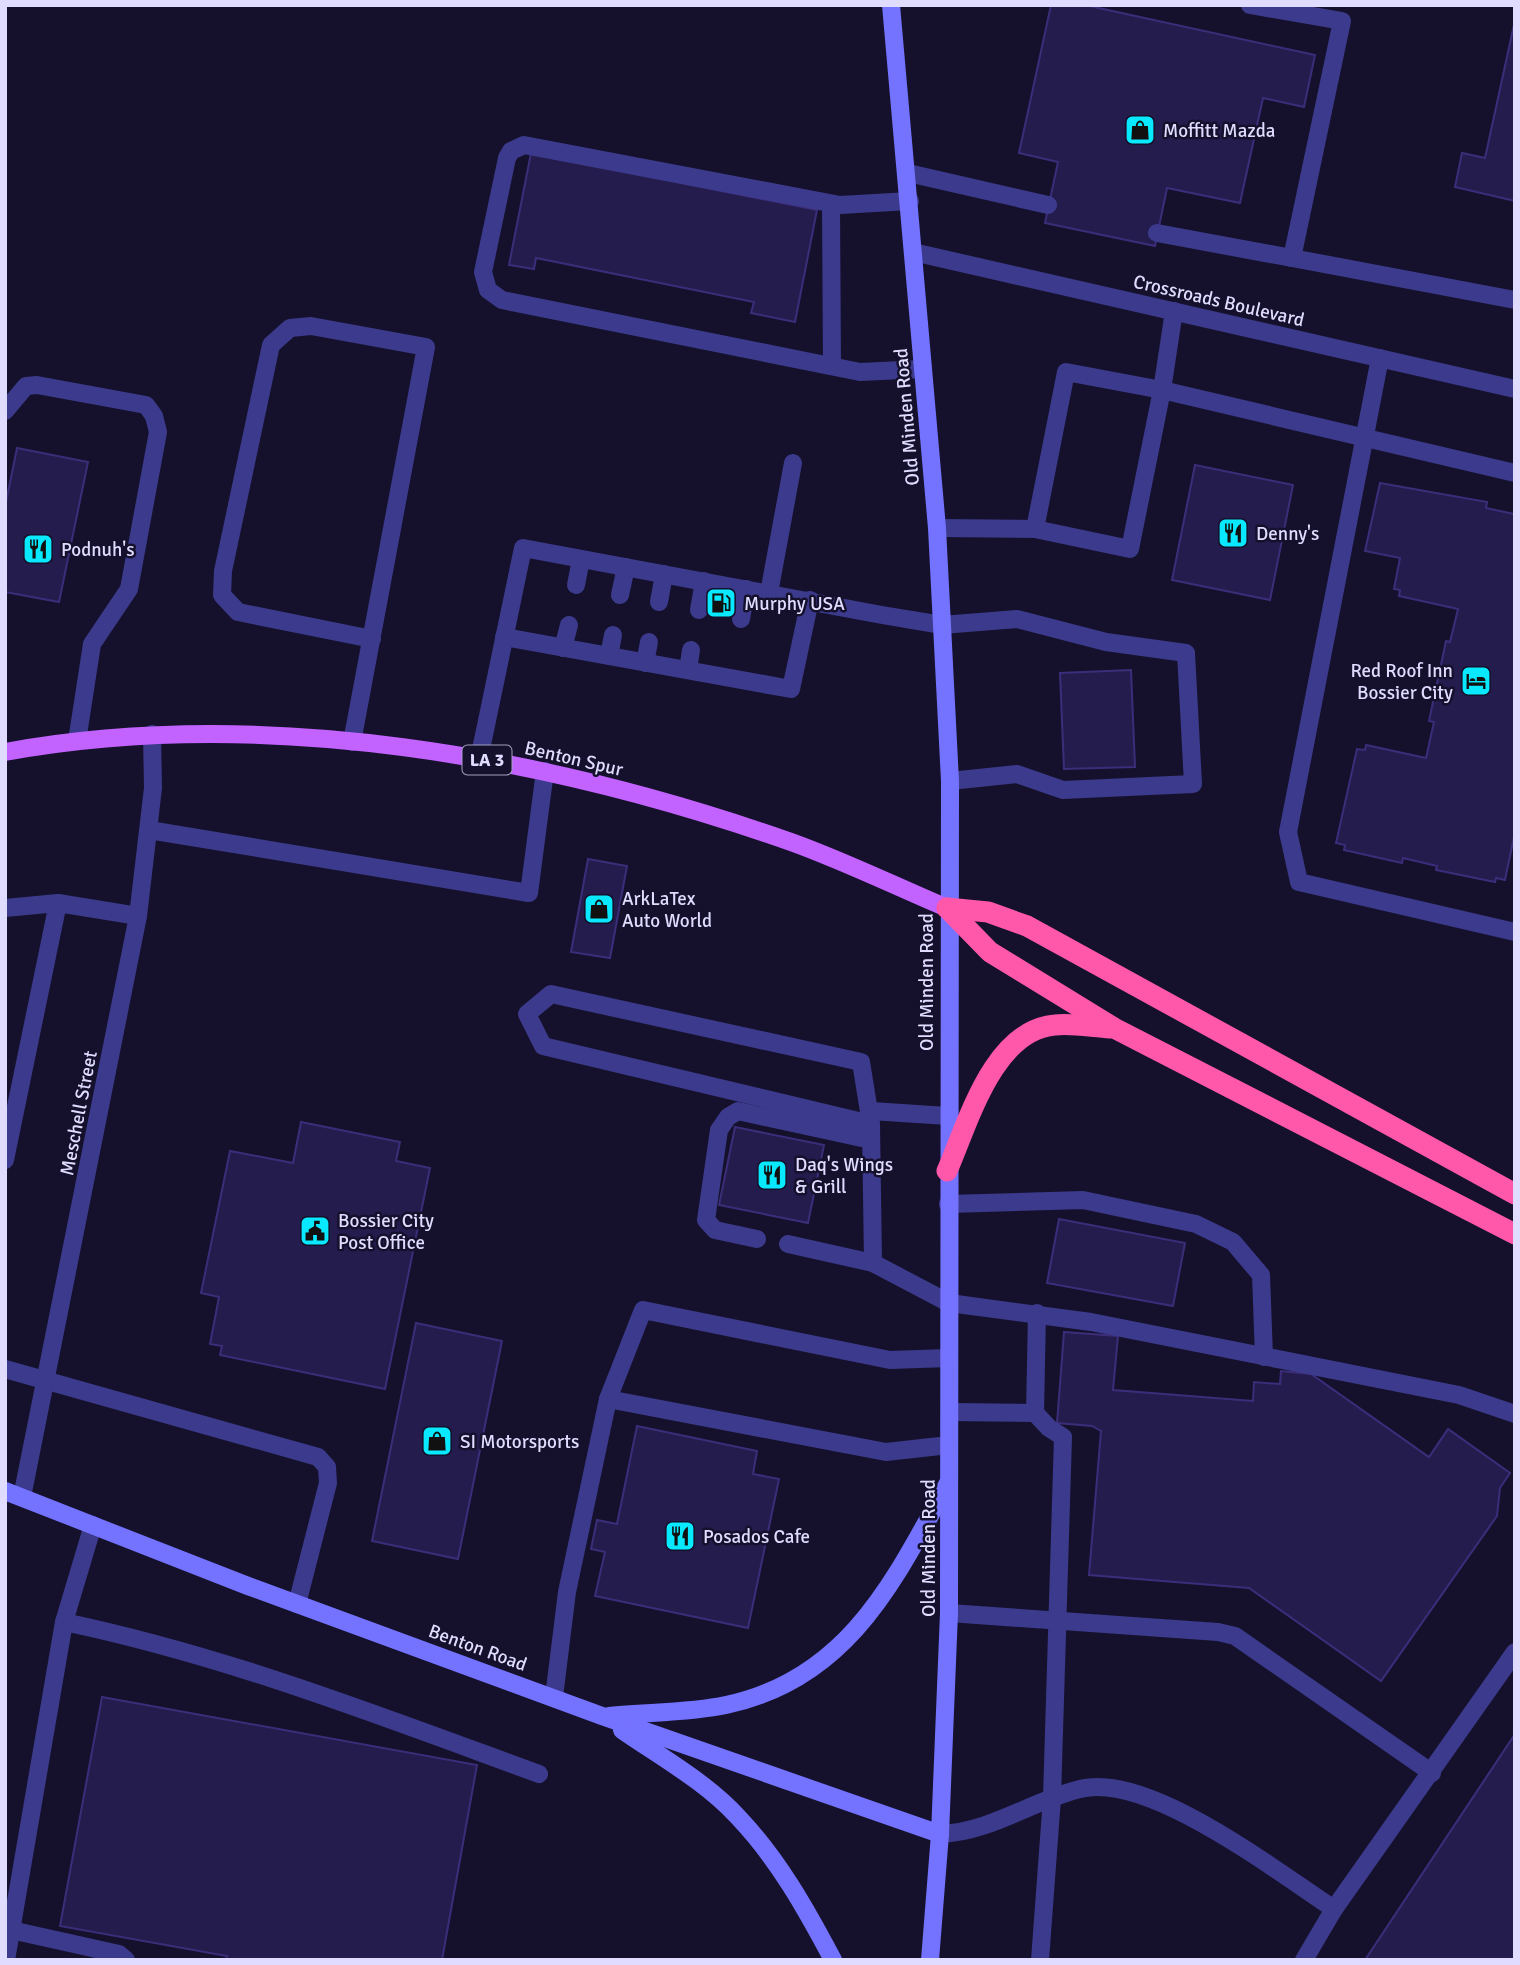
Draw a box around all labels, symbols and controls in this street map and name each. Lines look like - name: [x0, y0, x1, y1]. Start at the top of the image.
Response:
- shop icon: Moffitt Mazda: [1123, 113, 1157, 147]
- place label: Moffitt Mazda: [1163, 119, 1275, 143]
- street label: Crossroads Boulevard: [1131, 270, 1307, 332]
- street label: Old Minden Road: [889, 347, 925, 487]
- restaurant icon: Denny's: [1216, 516, 1250, 550]
- place label: Denny's: [1256, 522, 1319, 546]
- restaurant icon: Podnuh's: [21, 532, 55, 566]
- place label: Podnuh's: [61, 538, 135, 562]
- fuel station icon: Murphy USA: [704, 586, 738, 620]
- place label: Murphy USA: [744, 592, 845, 616]
- place label: Red Roof Inn Bossier City: [1350, 659, 1453, 705]
- hotel icon: Red Roof Inn Bossier City: [1459, 664, 1493, 698]
- street label: Benton Spur: [522, 736, 625, 782]
- road number: LA 3: [462, 746, 512, 774]
- place label: ArkLaTex Auto World: [622, 887, 712, 933]
- shop icon: ArkLaTex Auto World: [582, 892, 616, 926]
- street label: Old Minden Road: [915, 913, 939, 1051]
- street label: Meschell Street: [55, 1048, 103, 1178]
- place label: Daq's Wings & Grill: [795, 1153, 893, 1199]
- restaurant icon: Daq's Wings & Grill: [755, 1158, 789, 1192]
- place label: Bossier City Post Office: [338, 1209, 434, 1255]
- public building icon: Bossier City Post Office: [298, 1214, 332, 1248]
- shop icon: SI Motorsports: [420, 1424, 454, 1458]
- place label: SI Motorsports: [460, 1430, 579, 1454]
- street label: Old Minden Road: [917, 1479, 941, 1617]
- restaurant icon: Posados Cafe: [663, 1519, 697, 1553]
- place label: Posados Cafe: [703, 1525, 810, 1549]
- street label: Benton Road: [425, 1619, 530, 1677]

